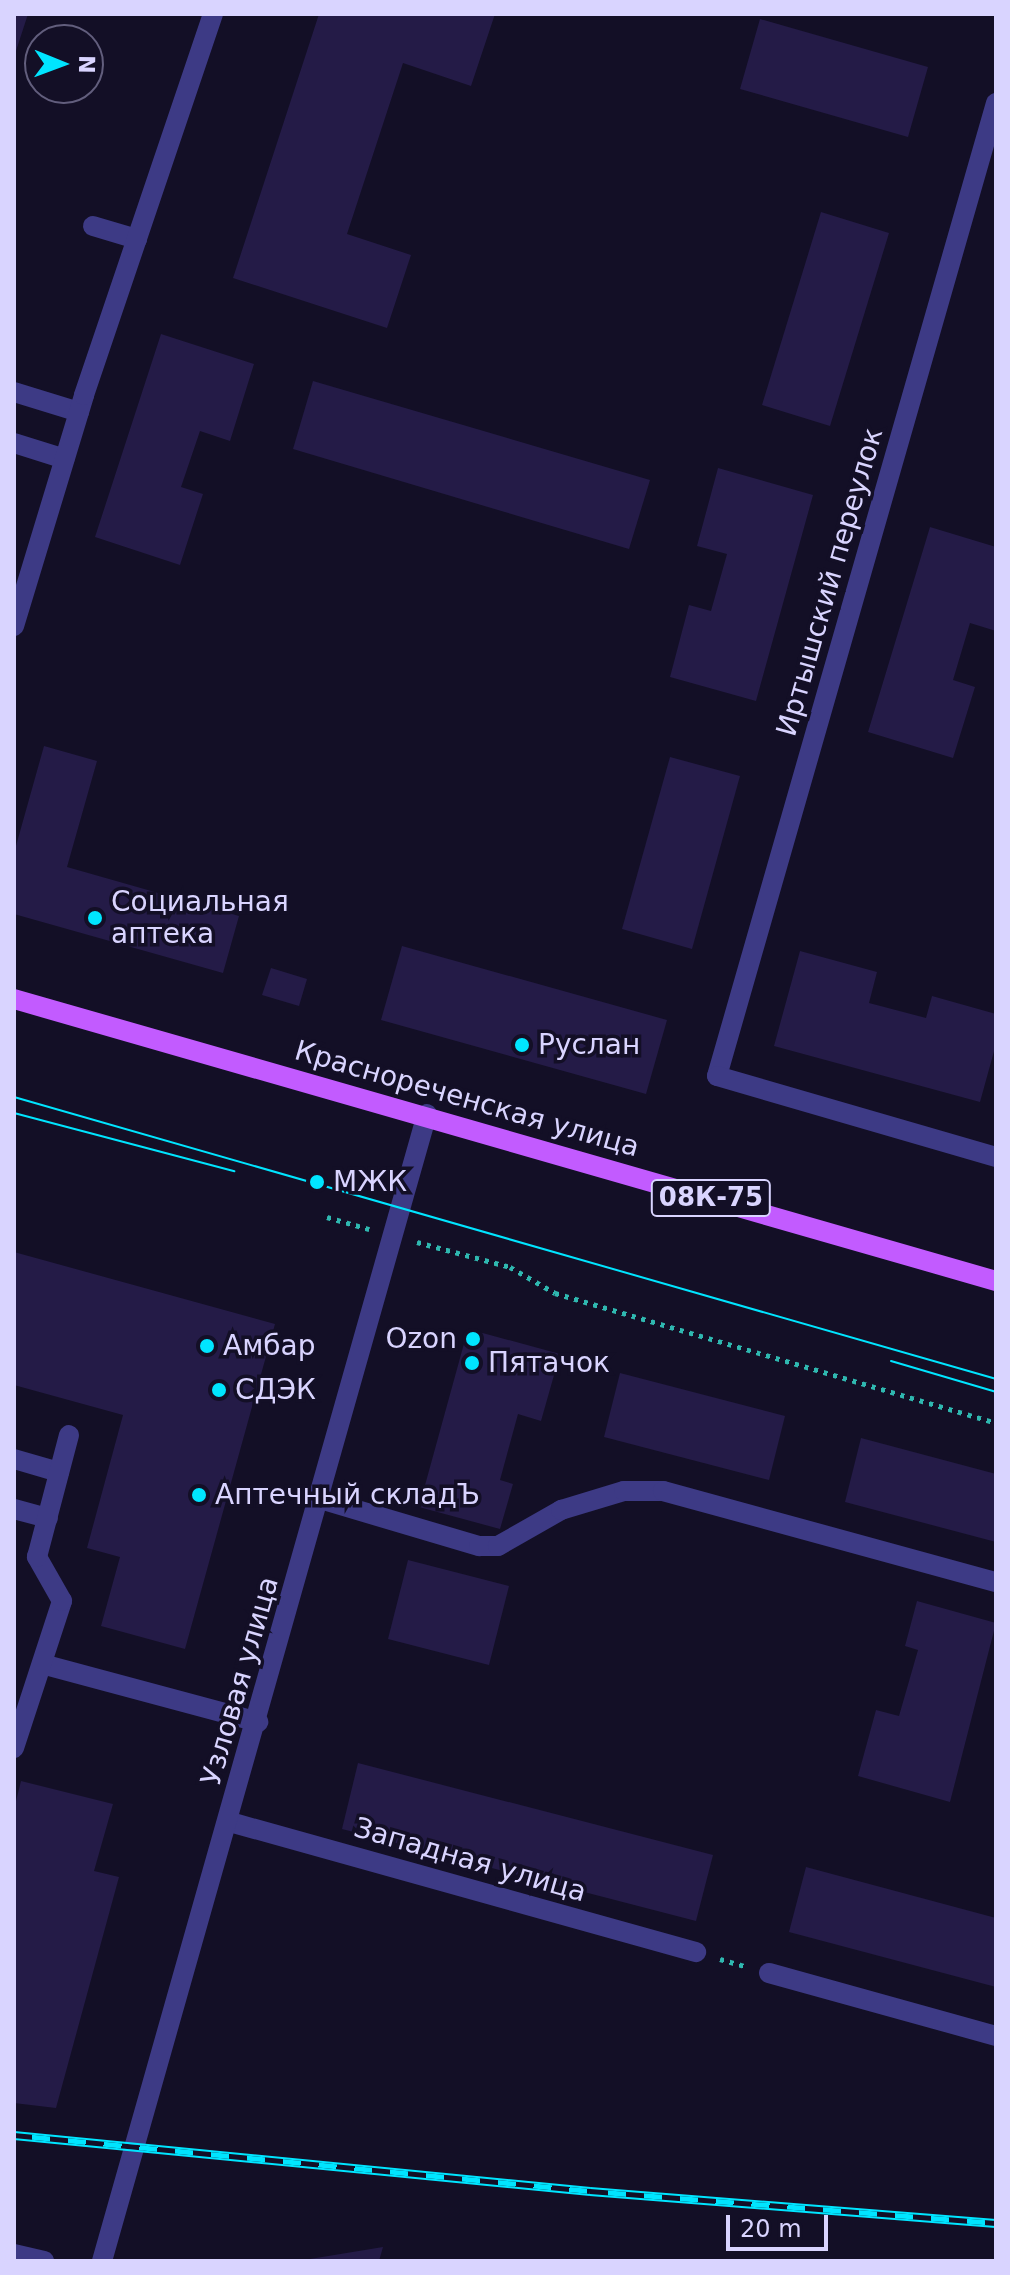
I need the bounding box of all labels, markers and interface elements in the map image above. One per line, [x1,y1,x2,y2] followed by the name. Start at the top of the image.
[24,24,104,104] north arrow
[74,55,99,74] text: N
[770,424,890,740] street label: Иртышский переулок
[111,885,289,951] place label: Социальная аптека
[86,909,104,927] marker: Социальная аптека
[538,1028,640,1062] place label: Руслан
[291,1034,643,1164] street label: Краснореченская улица
[513,1036,531,1054] marker: Руслан
[333,1165,407,1199] place label: МЖК
[308,1173,326,1191] marker: МЖК
[649,1176,773,1220] road number: 08К-75
[385,1322,457,1356] place label: Ozon
[223,1329,315,1363] place label: Амбар
[464,1330,482,1348] marker: Ozon
[198,1337,216,1355] marker: Амбар
[488,1346,610,1380] place label: Пятачок
[463,1354,481,1372] marker: Пятачок
[235,1373,316,1407] place label: СДЭК
[210,1381,228,1399] marker: СДЭК
[215,1478,480,1512] place label: Аптечный складЪ
[190,1486,208,1504] marker: Аптечный складЪ
[194,1573,286,1789] street label: Узловая улица
[350,1811,590,1909] street label: Западная улица
[730,2199,832,2249] scale bar
[740,2215,802,2243] text: 20 m

